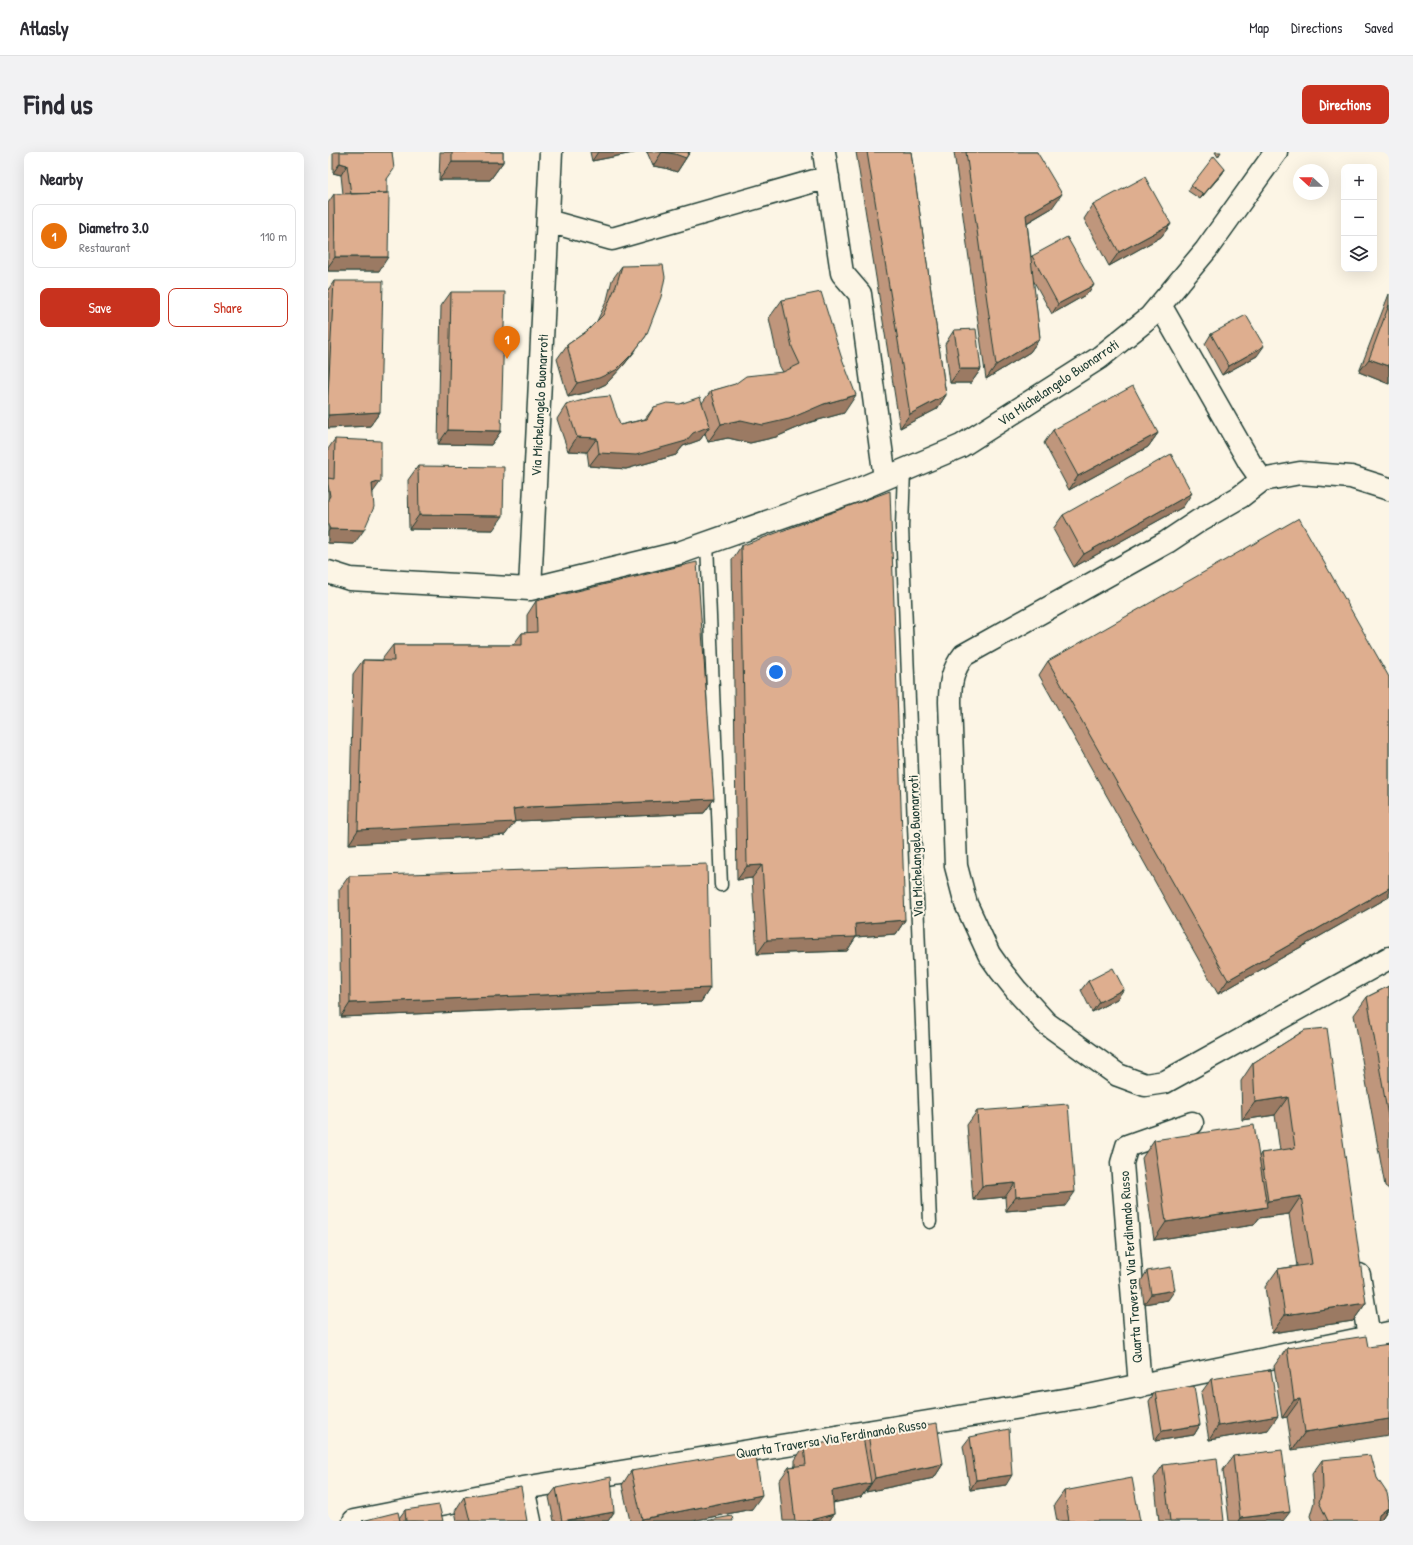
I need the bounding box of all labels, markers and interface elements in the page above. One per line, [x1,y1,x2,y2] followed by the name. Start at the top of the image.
[20,15,69,41] text: Atlasly
[1249,18,1269,37] text: Map
[1291,18,1342,37] text: Directions
[1364,18,1393,37] text: Saved
[24,85,93,123] text: Find us
[1302,85,1389,124] button: Directions
[1293,164,1329,200] north arrow
[1341,164,1377,272] map controls
[1341,164,1377,200] button: +
[40,167,83,190] text: Nearby
[1341,200,1377,236] button: −
[79,217,149,238] text: Diametro 3.0
[52,227,56,245] text: 1
[260,227,287,245] text: 110 m
[1341,236,1377,272] button: layers
[79,238,130,256] text: Restaurant
[40,288,160,327] button: Save
[168,288,288,327] button: Share
[494,326,520,359] pin: 1
[526,333,553,477] street label: Via Michelangelo Buonarroti
[994,334,1123,431] street label: Via Michelangelo Buonarroti
[766,662,786,682] your location
[903,774,928,918] street label: Via Michelangelo Buonarroti
[1114,1170,1146,1364] street label: Quarta Traversa Via Ferdinando Russo
[734,1413,928,1462] street label: Quarta Traversa Via Ferdinando Russo

